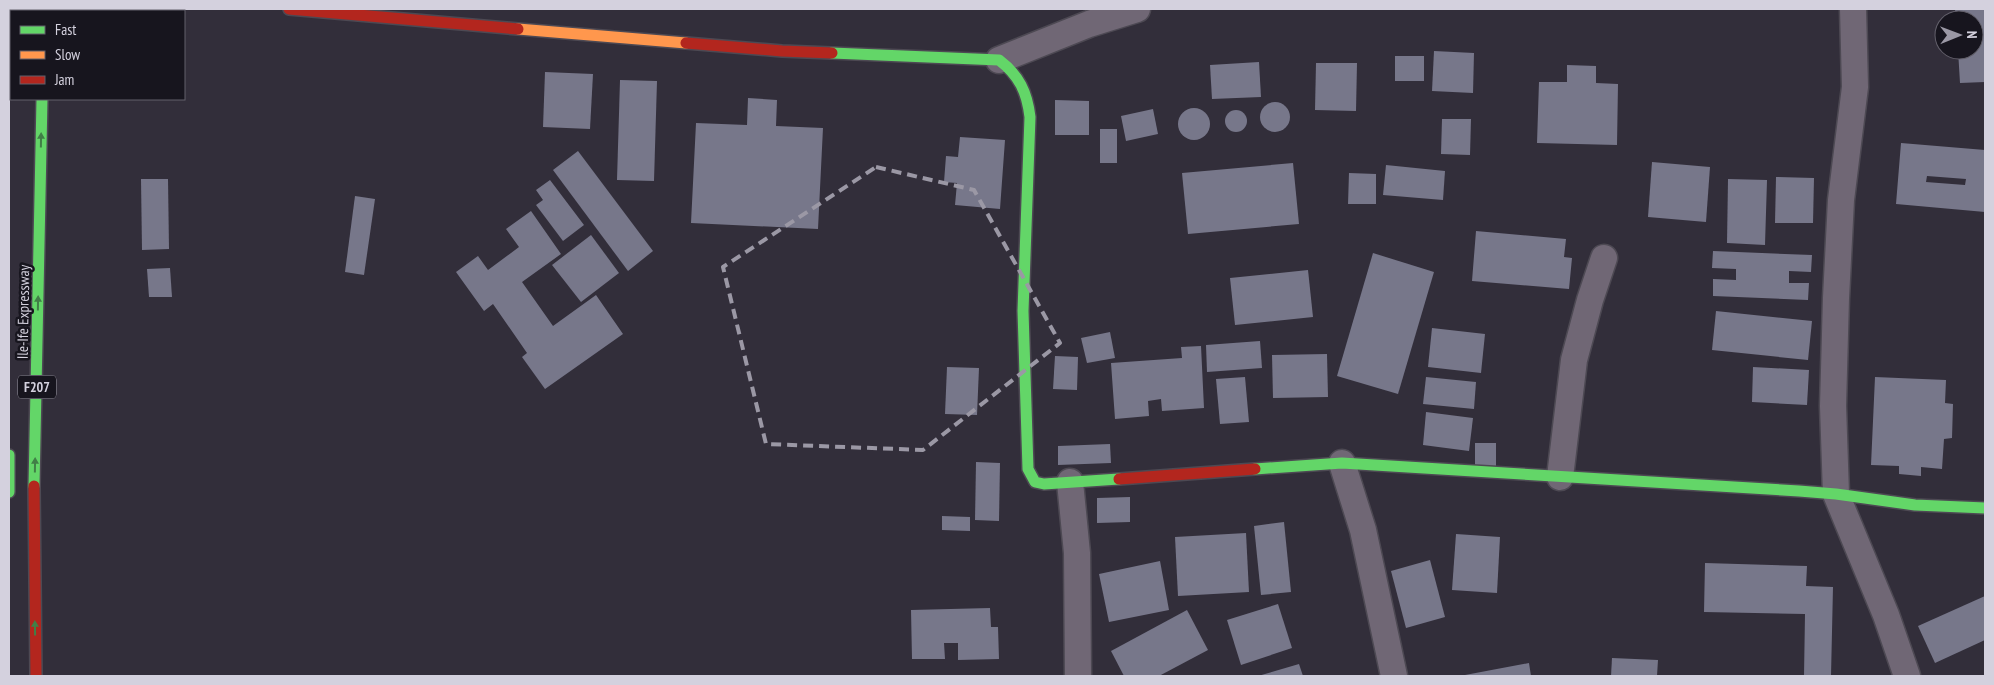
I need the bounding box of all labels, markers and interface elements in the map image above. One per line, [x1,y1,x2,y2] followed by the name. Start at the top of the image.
[10,10,185,100] legend
[1934,10,1984,60] north arrow
[55,20,76,39] text: Fast
[1963,31,1981,39] text: N
[55,45,80,64] text: Slow
[54,70,74,89] text: Jam
[38,132,46,148] one-way arrow
[13,264,33,359] street label: Ile-Ife Expressway
[34,294,42,310] one-way arrow
[18,376,56,398] road number: F207
[31,457,39,473] one-way arrow
[31,619,39,635] one-way arrow

